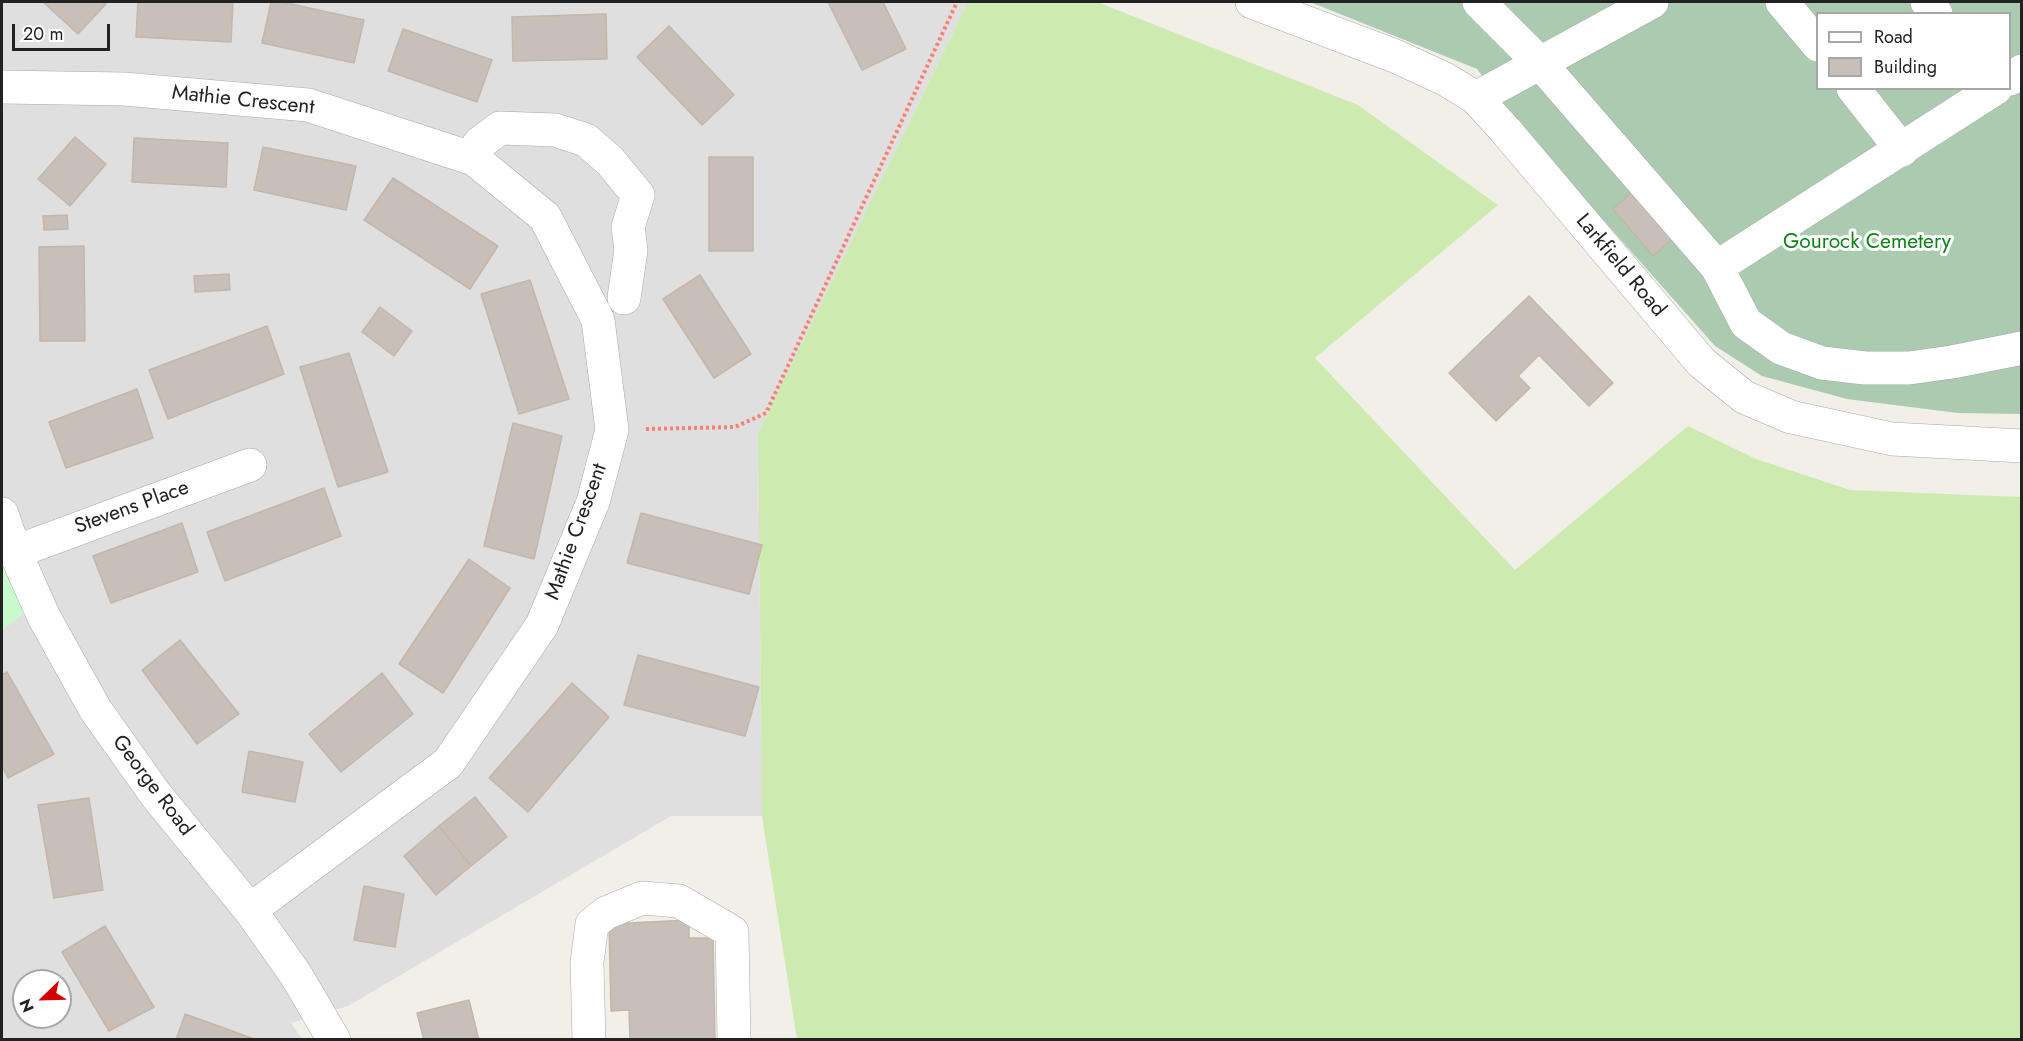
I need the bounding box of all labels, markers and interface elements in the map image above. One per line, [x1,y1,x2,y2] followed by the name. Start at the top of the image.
[15,12,112,50] scale bar
[1816,12,2011,90] legend
[23,21,63,47] text: 20 m
[1874,24,1913,50] text: Road
[1874,54,1937,80] text: Building
[170,81,316,121] street label: Mathie Crescent
[1570,209,1670,323] street label: Larkfield Road
[1783,230,1951,256] park label: Gourock Cemetery
[541,460,613,604] street label: Mathie Crescent
[71,476,193,540] street label: Stevens Place
[106,731,198,841] street label: George Road
[12,969,72,1029] north arrow
[14,995,40,1016] text: N

